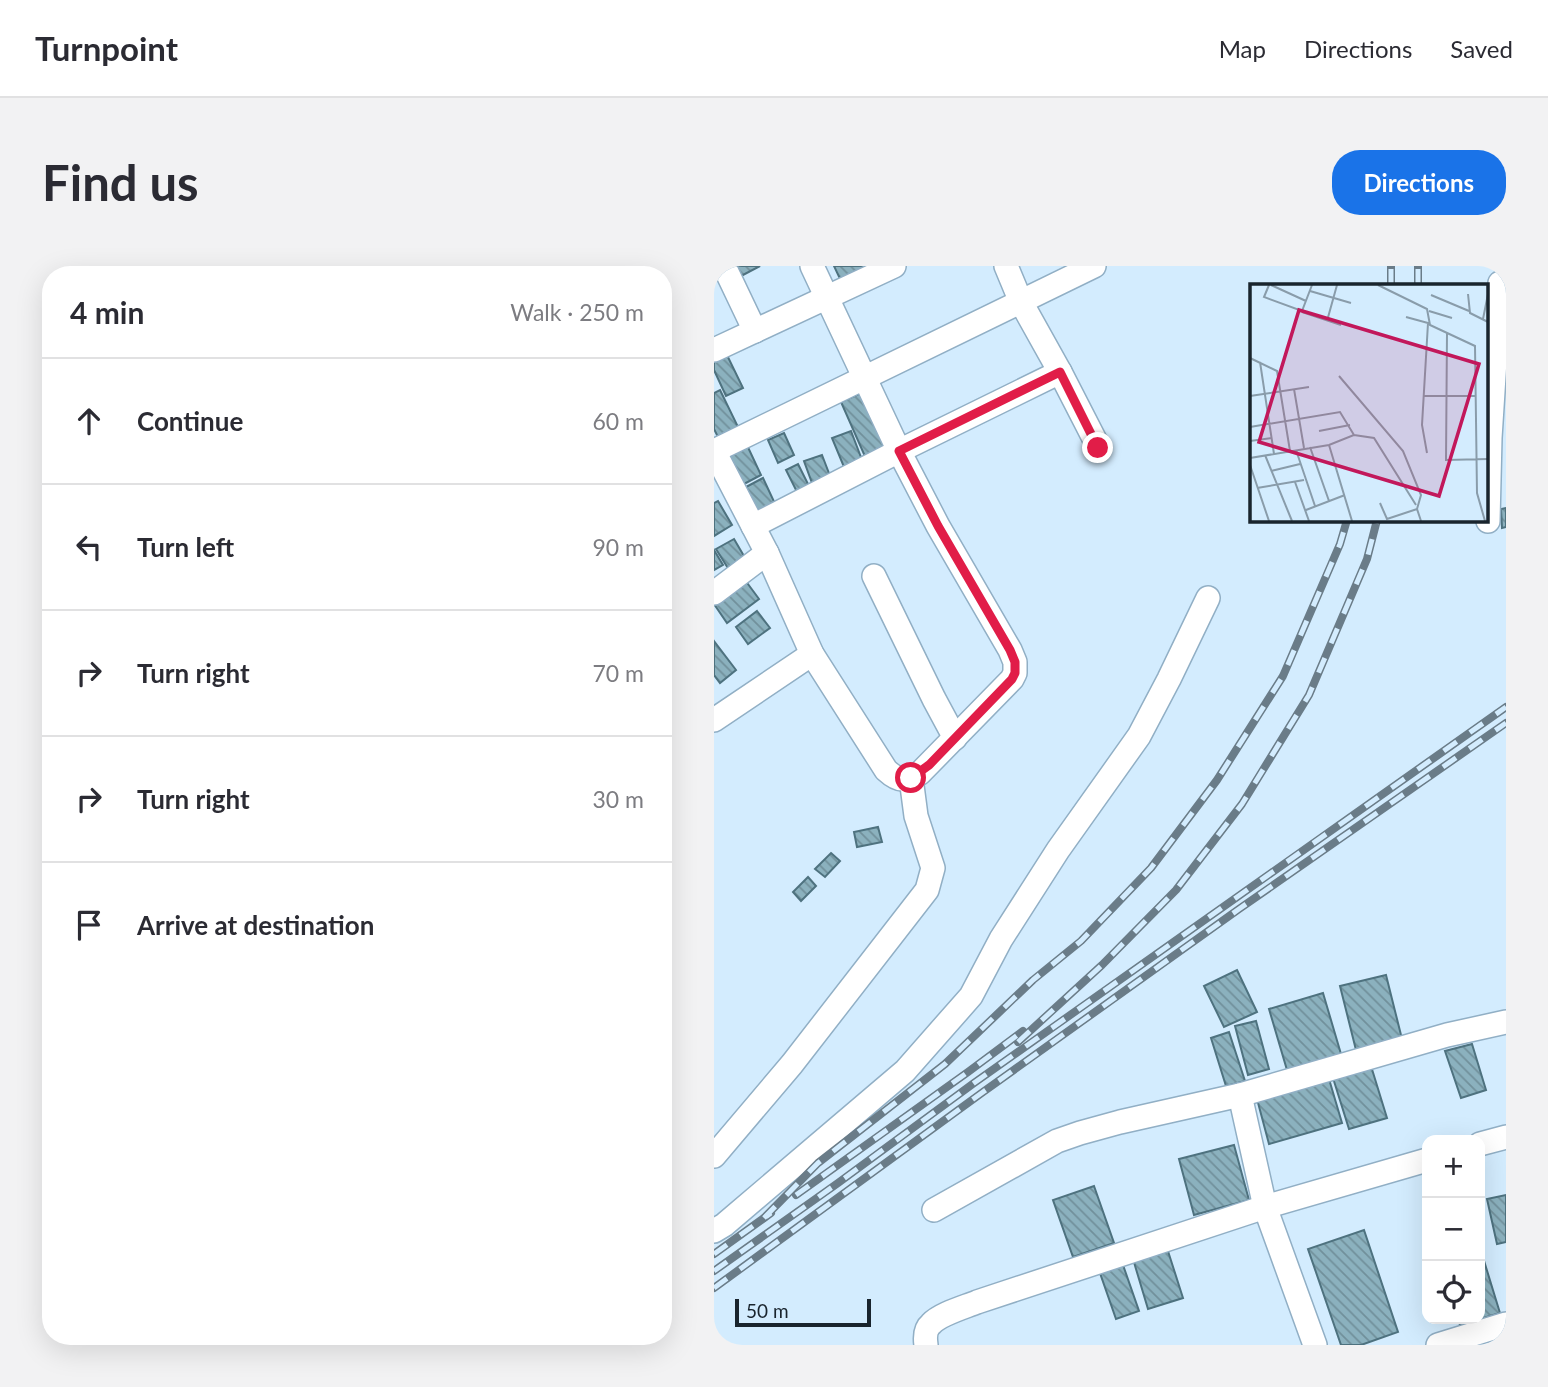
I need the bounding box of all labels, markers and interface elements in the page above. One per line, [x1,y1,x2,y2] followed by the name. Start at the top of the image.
[35,28,178,68] text: Turnpoint
[1219,34,1266,63] text: Map
[1304,34,1412,63] text: Directions
[1450,34,1513,63] text: Saved
[1332,150,1506,215] button: Directions
[42,153,199,211] text: Find us
[1250,284,1488,522] inset map
[70,294,144,330] text: 4 min
[510,298,644,326] text: Walk · 250 m
[70,402,108,440] icon: ahead
[137,405,243,437] text: Continue
[593,407,644,435] text: 60 m
[1082,432,1113,463] route end
[70,528,108,566] icon: left
[137,531,234,563] text: Turn left
[593,533,644,561] text: 90 m
[70,654,108,692] icon: right
[137,657,250,689] text: Turn right
[593,659,644,687] text: 70 m
[895,762,926,793] route start
[70,780,108,818] icon: right
[137,783,250,815] text: Turn right
[593,785,644,813] text: 30 m
[70,906,108,944] icon: arrive
[137,909,374,941] text: Arrive at destination
[1422,1135,1485,1324] map controls
[1422,1135,1485,1198] button: +
[1422,1198,1485,1261] button: −
[1422,1261,1485,1324] button: locate
[735,1296,872,1328] scale bar
[746,1299,789,1322] text: 50 m

